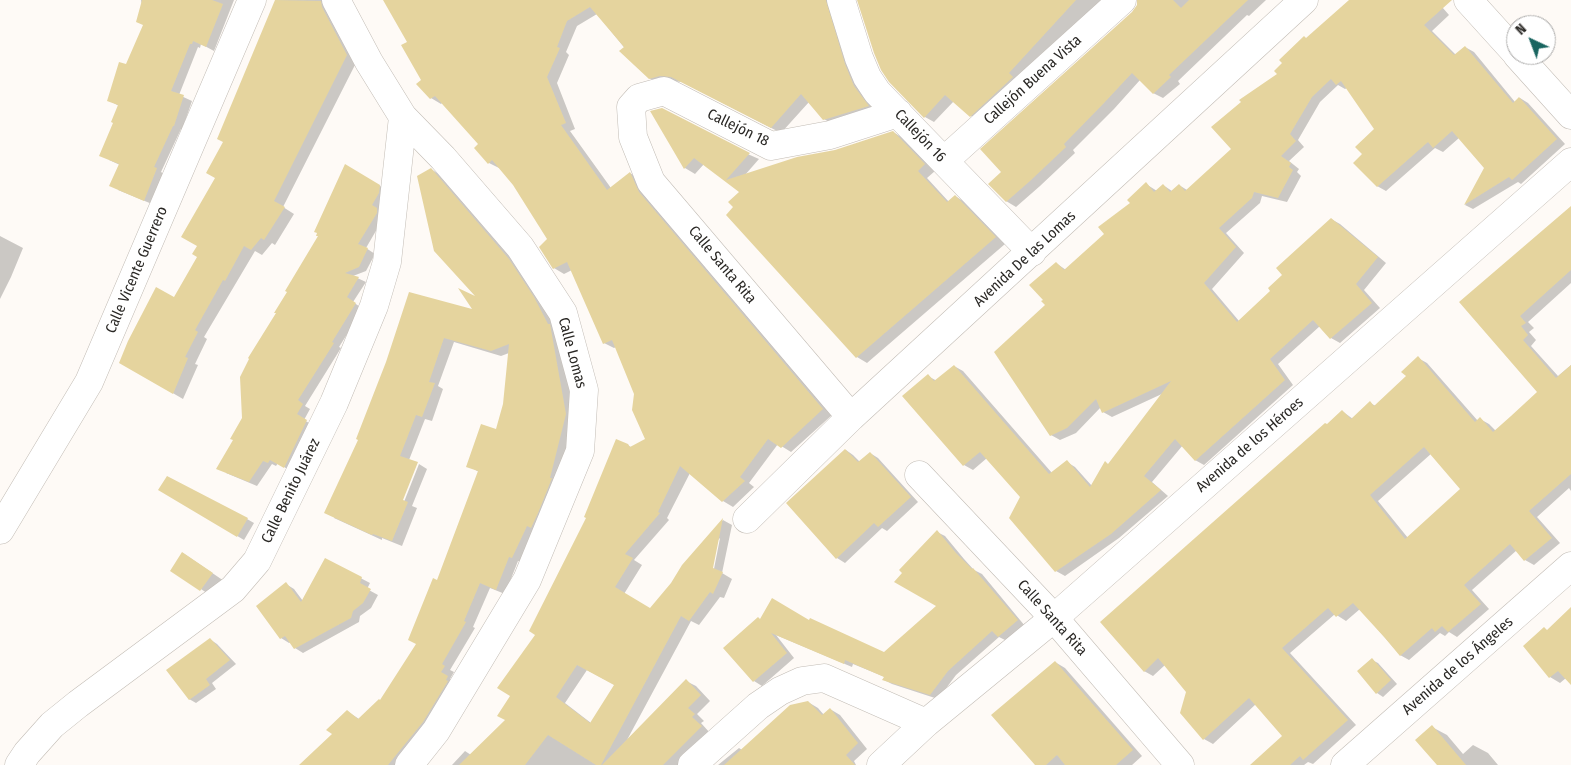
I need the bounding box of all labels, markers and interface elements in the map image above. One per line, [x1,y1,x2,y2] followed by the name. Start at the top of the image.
[1506,15,1556,65] north arrow
[1512,20,1530,38] text: N
[980,31,1086,129] street label: Callejón Buena Vista
[704,105,772,151] street label: Callejón 18
[890,106,950,166] street label: Callejón 16
[102,204,172,336] street label: Calle Vicente Guerrero
[970,207,1080,311] street label: Avenida De las Lomas
[684,222,760,308] street label: Calle Santa Rita
[554,315,590,391] street label: Calle Lomas
[1193,394,1307,496] street label: Avenida de los Héroes
[258,436,324,546] street label: Calle Benito Juárez
[1013,576,1091,660] street label: Calle Santa Rita
[1399,613,1517,719] street label: Avenida de los Ángeles

